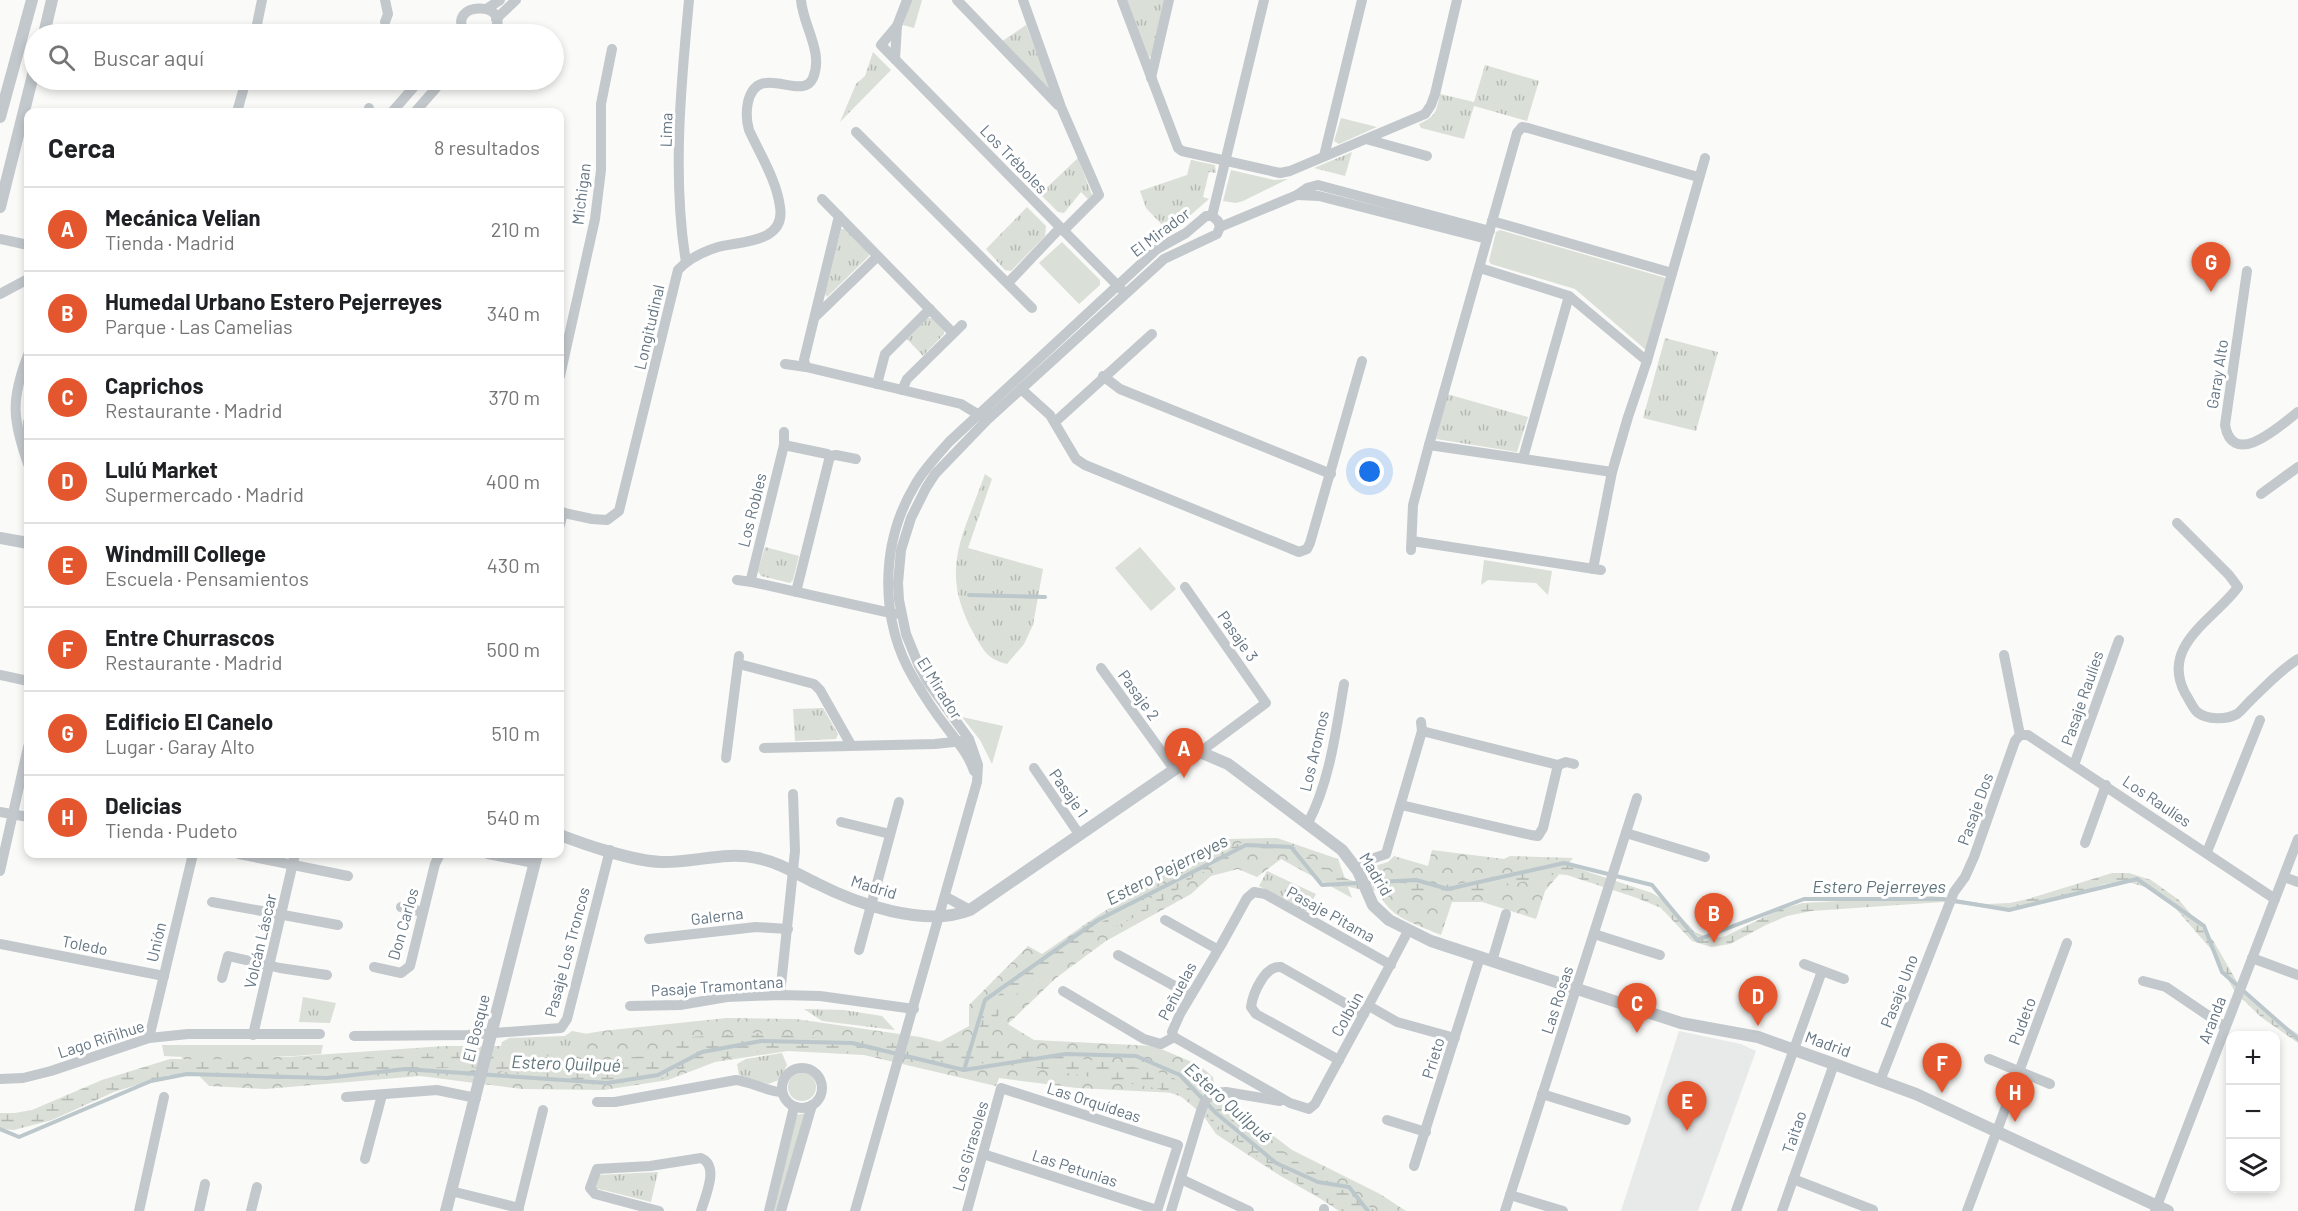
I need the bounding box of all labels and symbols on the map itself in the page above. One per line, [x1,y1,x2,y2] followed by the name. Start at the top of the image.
[655,112,676,148] street label: Lima
[977,120,1052,197] street label: Los Tréboles
[567,162,594,226] street label: Michigan
[1126,203,1193,260] street label: El Mirador
[2192,242,2230,292] pin: G
[629,282,668,371] street label: Longitudinal
[2202,338,2231,410] street label: Garay Alto
[1355,457,1384,486] your location
[733,471,770,549] street label: Los Robles
[1214,607,1263,665] street label: Pasaje 3
[2056,648,2107,748] street label: Pasaje Raulíes
[914,653,967,722] street label: El Mirador
[1115,666,1164,724] street label: Pasaje 2
[1295,709,1332,793] street label: Los Aromos
[1164,728,1204,778] pin: A
[1046,765,1093,821] street label: Pasaje 1
[1953,770,1996,848] street label: Pasaje Dos
[2119,771,2195,830] street label: Los Raulíes
[1102,829,1231,909] water label: Estero Pejerreyes
[1356,849,1397,899] street label: Madrid
[849,871,899,902] street label: Madrid
[1812,875,1946,897] water label: Estero Pejerreyes
[1284,881,1379,946] street label: Pasaje Pitama
[540,885,593,1019] street label: Pasaje Los Troncos
[383,886,422,962] street label: Don Carlos
[239,892,280,990] street label: Volcán Láscar
[1694,894,1734,943] pin: B
[690,903,744,928] street label: Galerna
[142,920,169,964] street label: Unión
[61,931,110,958] street label: Toledo
[1876,952,1921,1030] street label: Pasaje Uno
[1153,958,1200,1023] street label: Peñuelas
[1537,964,1576,1036] street label: Las Rosas
[650,971,784,1000] street label: Pasaje Tramontana
[1738,976,1778,1026] pin: D
[1618,984,1656,1033] pin: C
[1327,988,1367,1039] street label: Colbún
[458,992,493,1064] street label: El Bosque
[2194,993,2229,1046] street label: Aranda
[2004,994,2039,1047] street label: Pudeto
[55,1016,147,1061] street label: Lago Riñihue
[1803,1027,1854,1060] street label: Madrid
[1417,1035,1448,1081] street label: Prieto
[1922,1044,1962,1093] pin: F
[511,1050,621,1076] water label: Estero Quilpué
[1180,1057,1277,1147] water label: Estero Quilpué
[1996,1072,2034,1122] pin: H
[1045,1077,1144,1126] street label: Las Orquídeas
[1668,1082,1706,1131] pin: E
[948,1099,991,1193] street label: Los Girasoles
[1777,1108,1810,1156] street label: Taitao
[1030,1145,1120,1190] street label: Las Petunias

